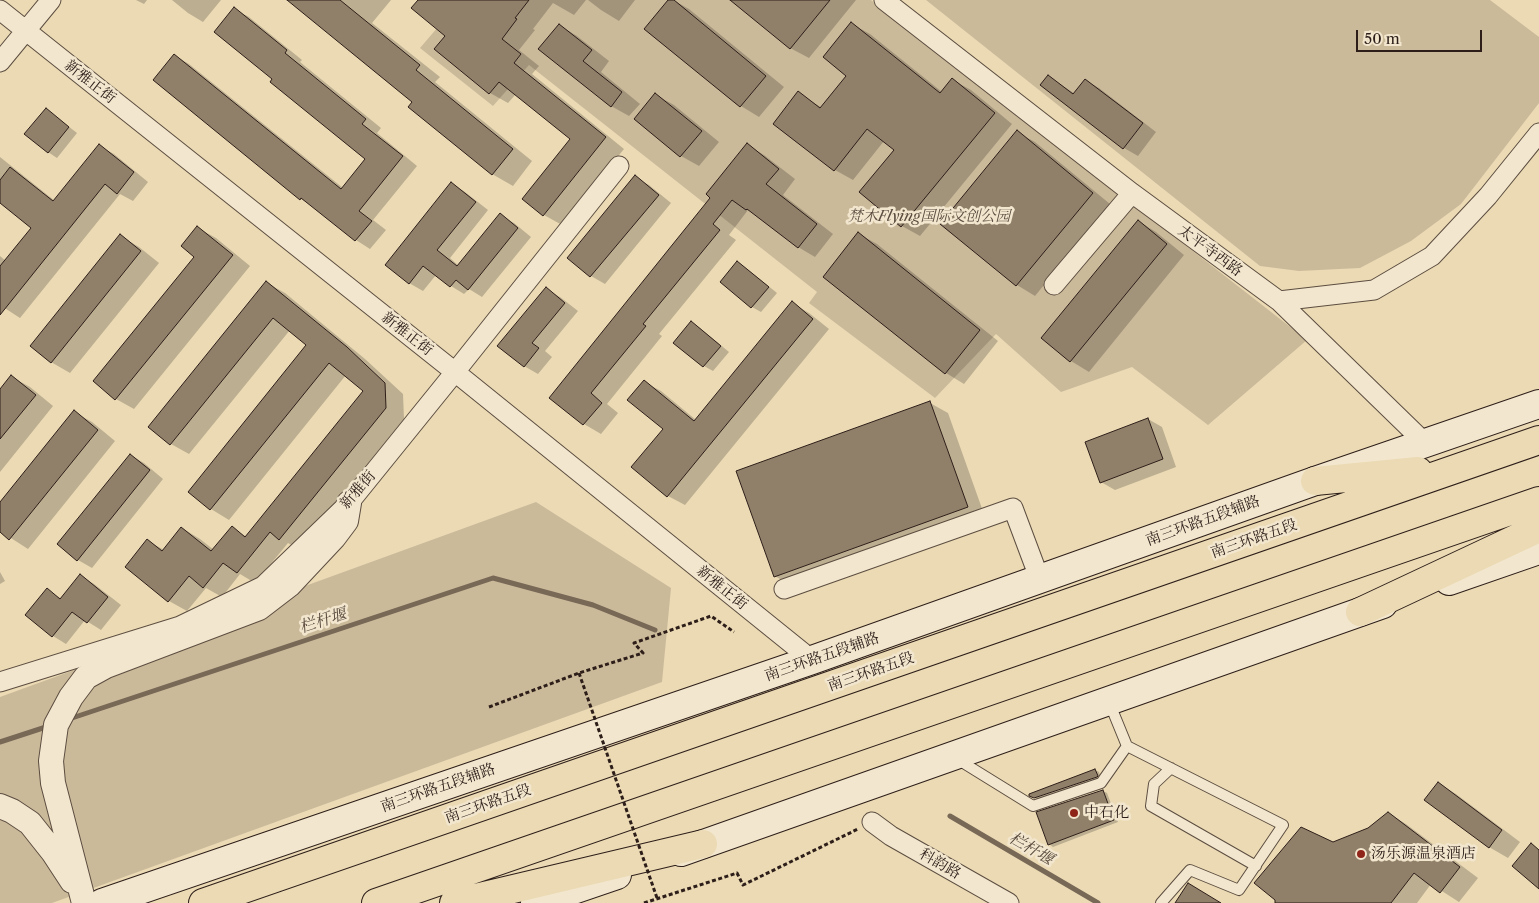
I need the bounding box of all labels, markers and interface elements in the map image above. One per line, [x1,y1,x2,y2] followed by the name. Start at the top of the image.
[1359,20,1485,52] scale bar
[1364,29,1400,48] text: 50 m
[61,56,119,108] street label: 新雅正街
[848,208,1010,226] park label: 梵木Flying国际文创公园
[1174,222,1246,280] street label: 太平寺西路
[378,308,436,360] street label: 新雅正街
[336,467,380,513] street label: 新雅街
[1144,492,1262,550] street label: 南三环路五段辅路
[1209,516,1299,562] street label: 南三环路五段
[693,562,751,614] street label: 新雅正街
[297,604,349,638] water label: 栏杆堰
[762,629,882,685] street label: 南三环路五段辅路
[826,649,916,695] street label: 南三环路五段
[378,760,498,816] street label: 南三环路五段辅路
[443,781,533,827] street label: 南三环路五段
[1084,804,1129,822] place label: 中石化
[1068,807,1080,819] marker: 中石化
[1005,829,1057,869] water label: 栏杆堰
[916,845,964,883] street label: 科韵路
[1371,845,1476,863] place label: 汤乐源温泉酒店
[1355,848,1367,860] marker: 汤乐源温泉酒店

